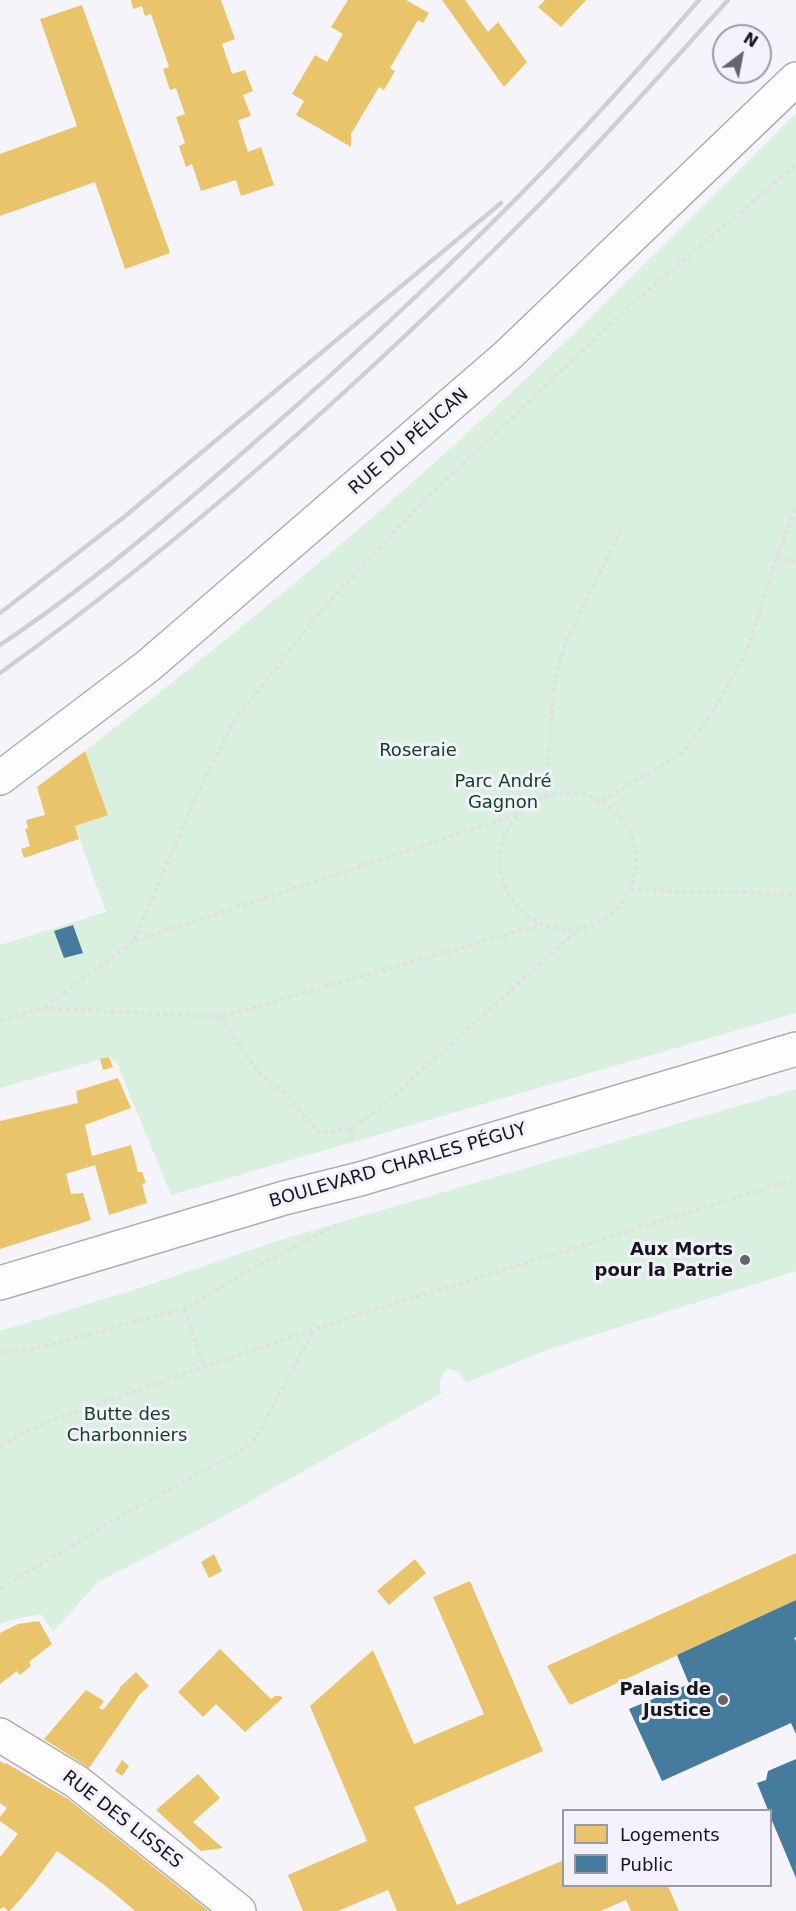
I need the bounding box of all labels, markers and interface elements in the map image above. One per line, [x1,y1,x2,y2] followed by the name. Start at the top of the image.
[712,24,772,84] north arrow
[740,28,761,52] text: N
[345,384,473,500] street label: RUE DU PÉLICAN
[379,740,457,762] park label: Roseraie
[455,771,551,814] park label: Parc André Gagnon
[267,1119,529,1213] street label: BOULEVARD CHARLES PÉGUY
[594,1239,733,1282] place label: Aux Morts pour la Patrie
[738,1253,752,1267] marker: Aux Morts pour la Patrie
[67,1404,187,1446] park label: Butte des Charbonniers
[620,1679,711,1722] place label: Palais de Justice
[716,1693,730,1707] marker: Palais de Justice
[58,1767,186,1873] street label: RUE DES LISSES
[562,1809,772,1887] legend
[620,1824,720,1845] text: Logements
[620,1854,673,1875] text: Public

